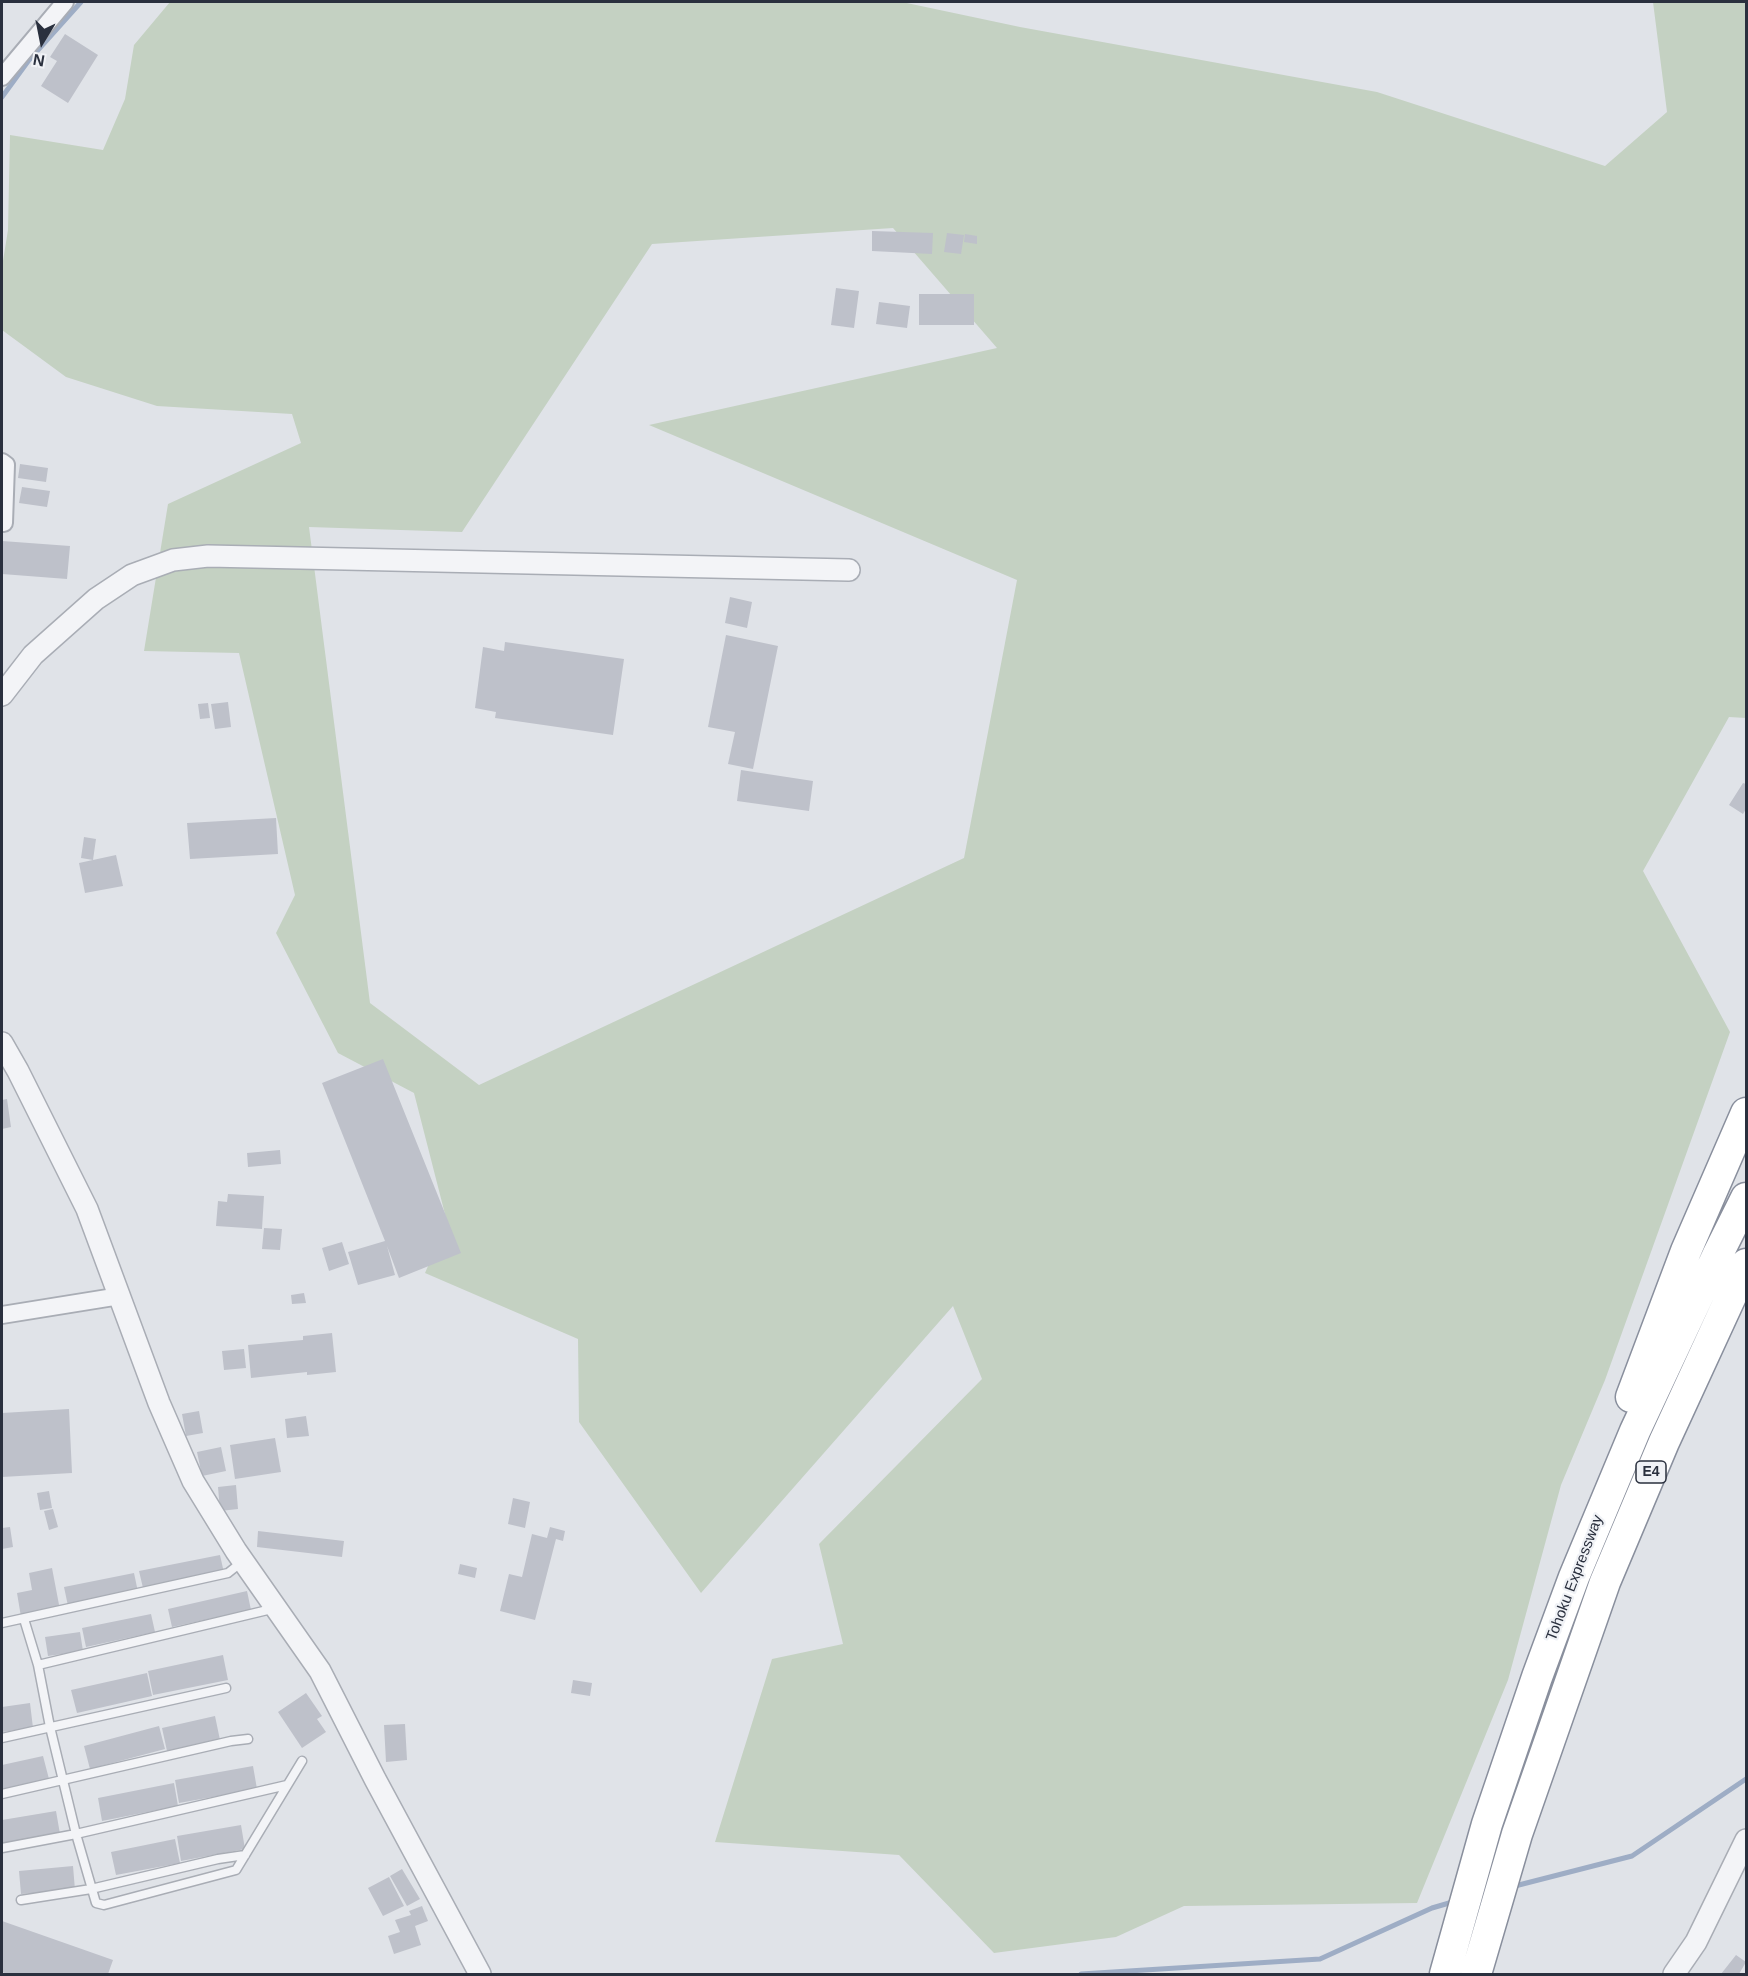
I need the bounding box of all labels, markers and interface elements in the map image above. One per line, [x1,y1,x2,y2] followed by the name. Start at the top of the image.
[12,12,72,72] north arrow
[32,51,46,70] text: N
[1636,1461,1666,1483] road number: E4
[1543,1513,1607,1643] street label: Tohoku Expressway

